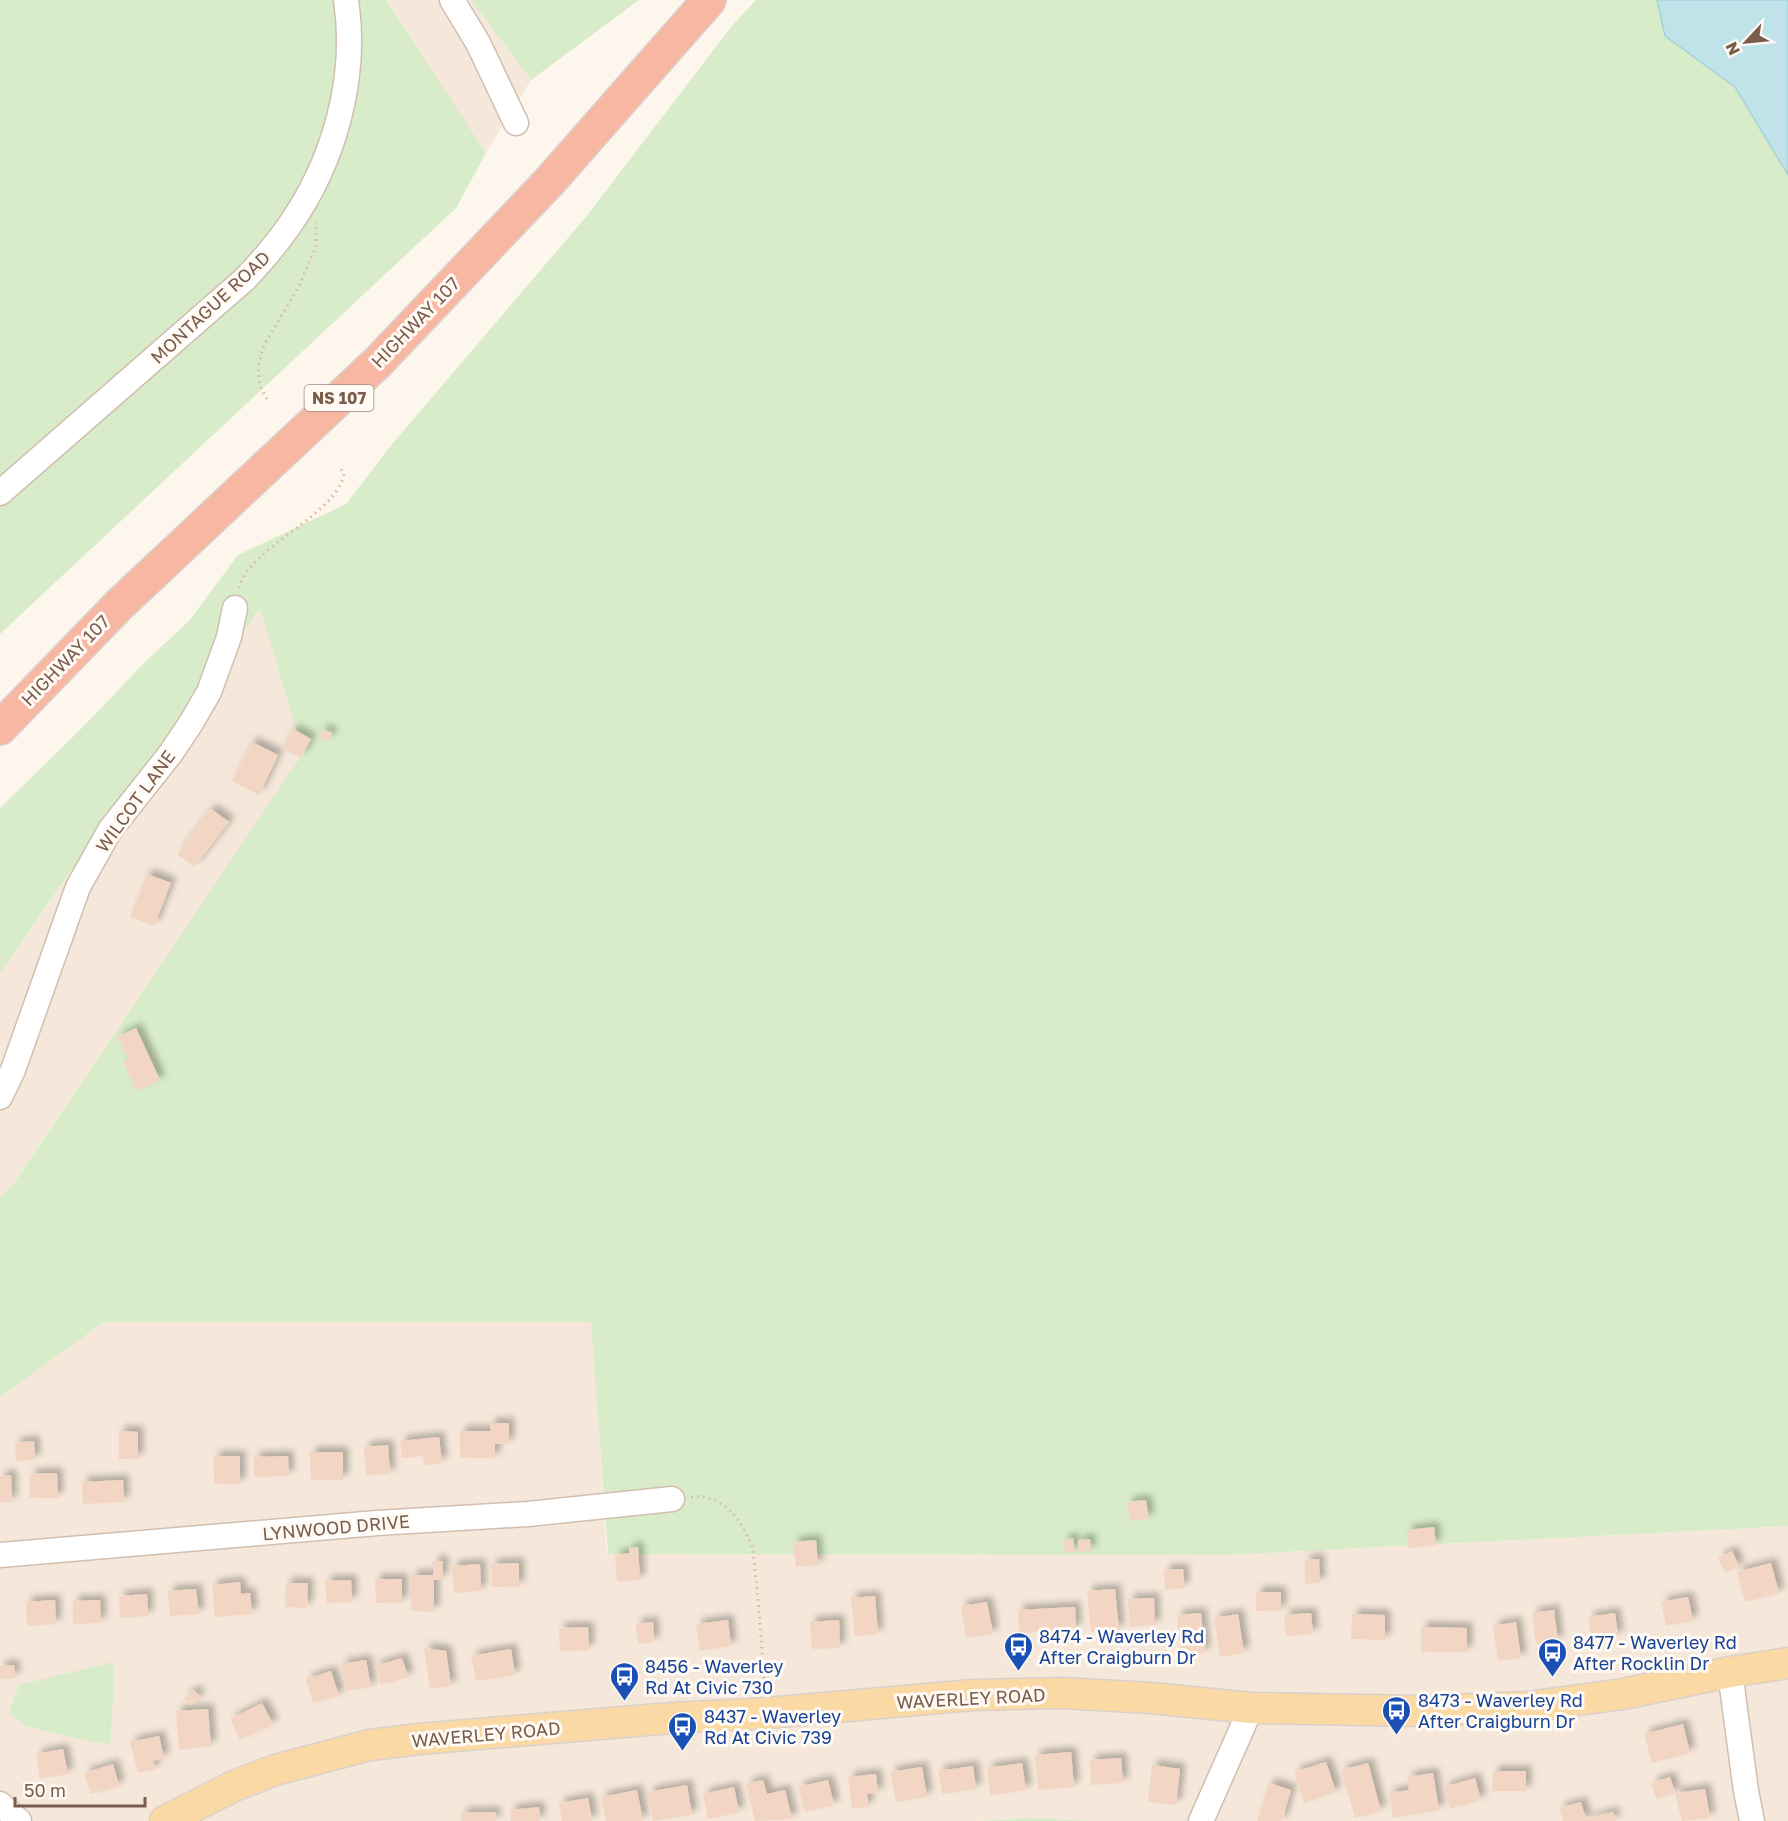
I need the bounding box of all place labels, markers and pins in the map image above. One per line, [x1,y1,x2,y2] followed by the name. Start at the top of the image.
[1039,1625,1204,1668] place label: 8474 - Waverley Rd After Craigburn Dr
[1002,1630,1034,1672] bus stop icon: 8474 - Waverley Rd After Craigburn Dr
[1573,1631,1737,1674] place label: 8477 - Waverley Rd After Rocklin Dr
[1536,1636,1568,1678] bus stop icon: 8477 - Waverley Rd After Rocklin Dr
[645,1655,783,1698] place label: 8456 - Waverley Rd At Civic 730
[608,1660,640,1702] bus stop icon: 8456 - Waverley Rd At Civic 730
[1418,1689,1583,1732] place label: 8473 - Waverley Rd After Craigburn Dr
[1381,1694,1413,1736] bus stop icon: 8473 - Waverley Rd After Craigburn Dr
[704,1705,841,1748] place label: 8437 - Waverley Rd At Civic 739
[667,1710,699,1752] bus stop icon: 8437 - Waverley Rd At Civic 739

